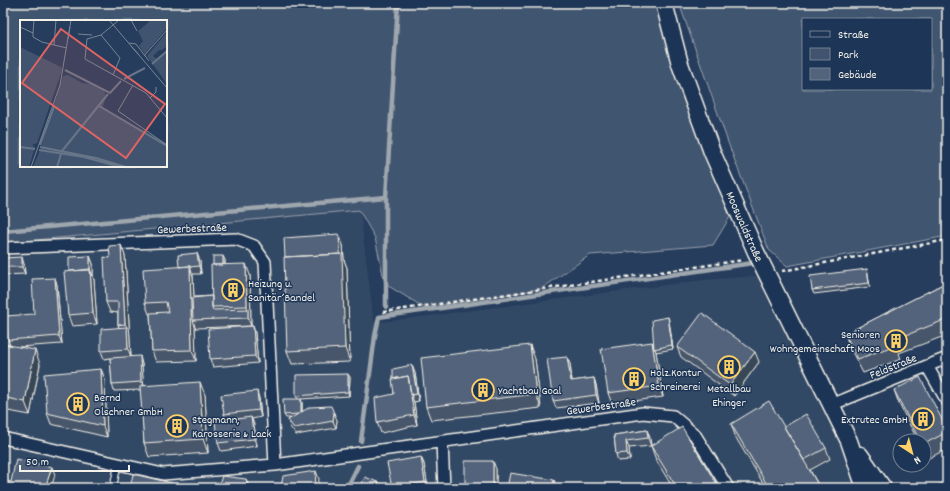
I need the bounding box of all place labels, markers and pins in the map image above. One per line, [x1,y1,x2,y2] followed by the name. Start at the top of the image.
[248,276,315,307] place label: Heizung u. Sanitär´Bandel
[220,277,246,303] building icon: Heizung u. Sanitär´Bandel
[770,327,880,358] place label: Senioren Wohngemeinschaft Moos
[883,328,909,354] building icon: Senioren Wohngemeinschaft Moos
[716,354,742,380] building icon: Metallbau Ehinger
[650,365,702,396] place label: Holz.Kontur Schreinerei
[621,366,647,392] building icon: Holz.Kontur Schreinerei
[470,377,496,403] building icon: Yachtbau Goal
[707,381,751,412] place label: Metallbau Ehinger
[498,383,562,400] place label: Yachtbau Goal
[94,390,163,421] place label: Bernd Olschner GmbH
[65,391,91,417] building icon: Bernd Olschner GmbH
[910,406,936,432] building icon: Extrutec GmbH
[192,412,271,443] place label: Stegmann, Karosserie & Lack
[841,412,908,429] place label: Extrutec GmbH
[164,413,190,439] building icon: Stegmann, Karosserie & Lack

